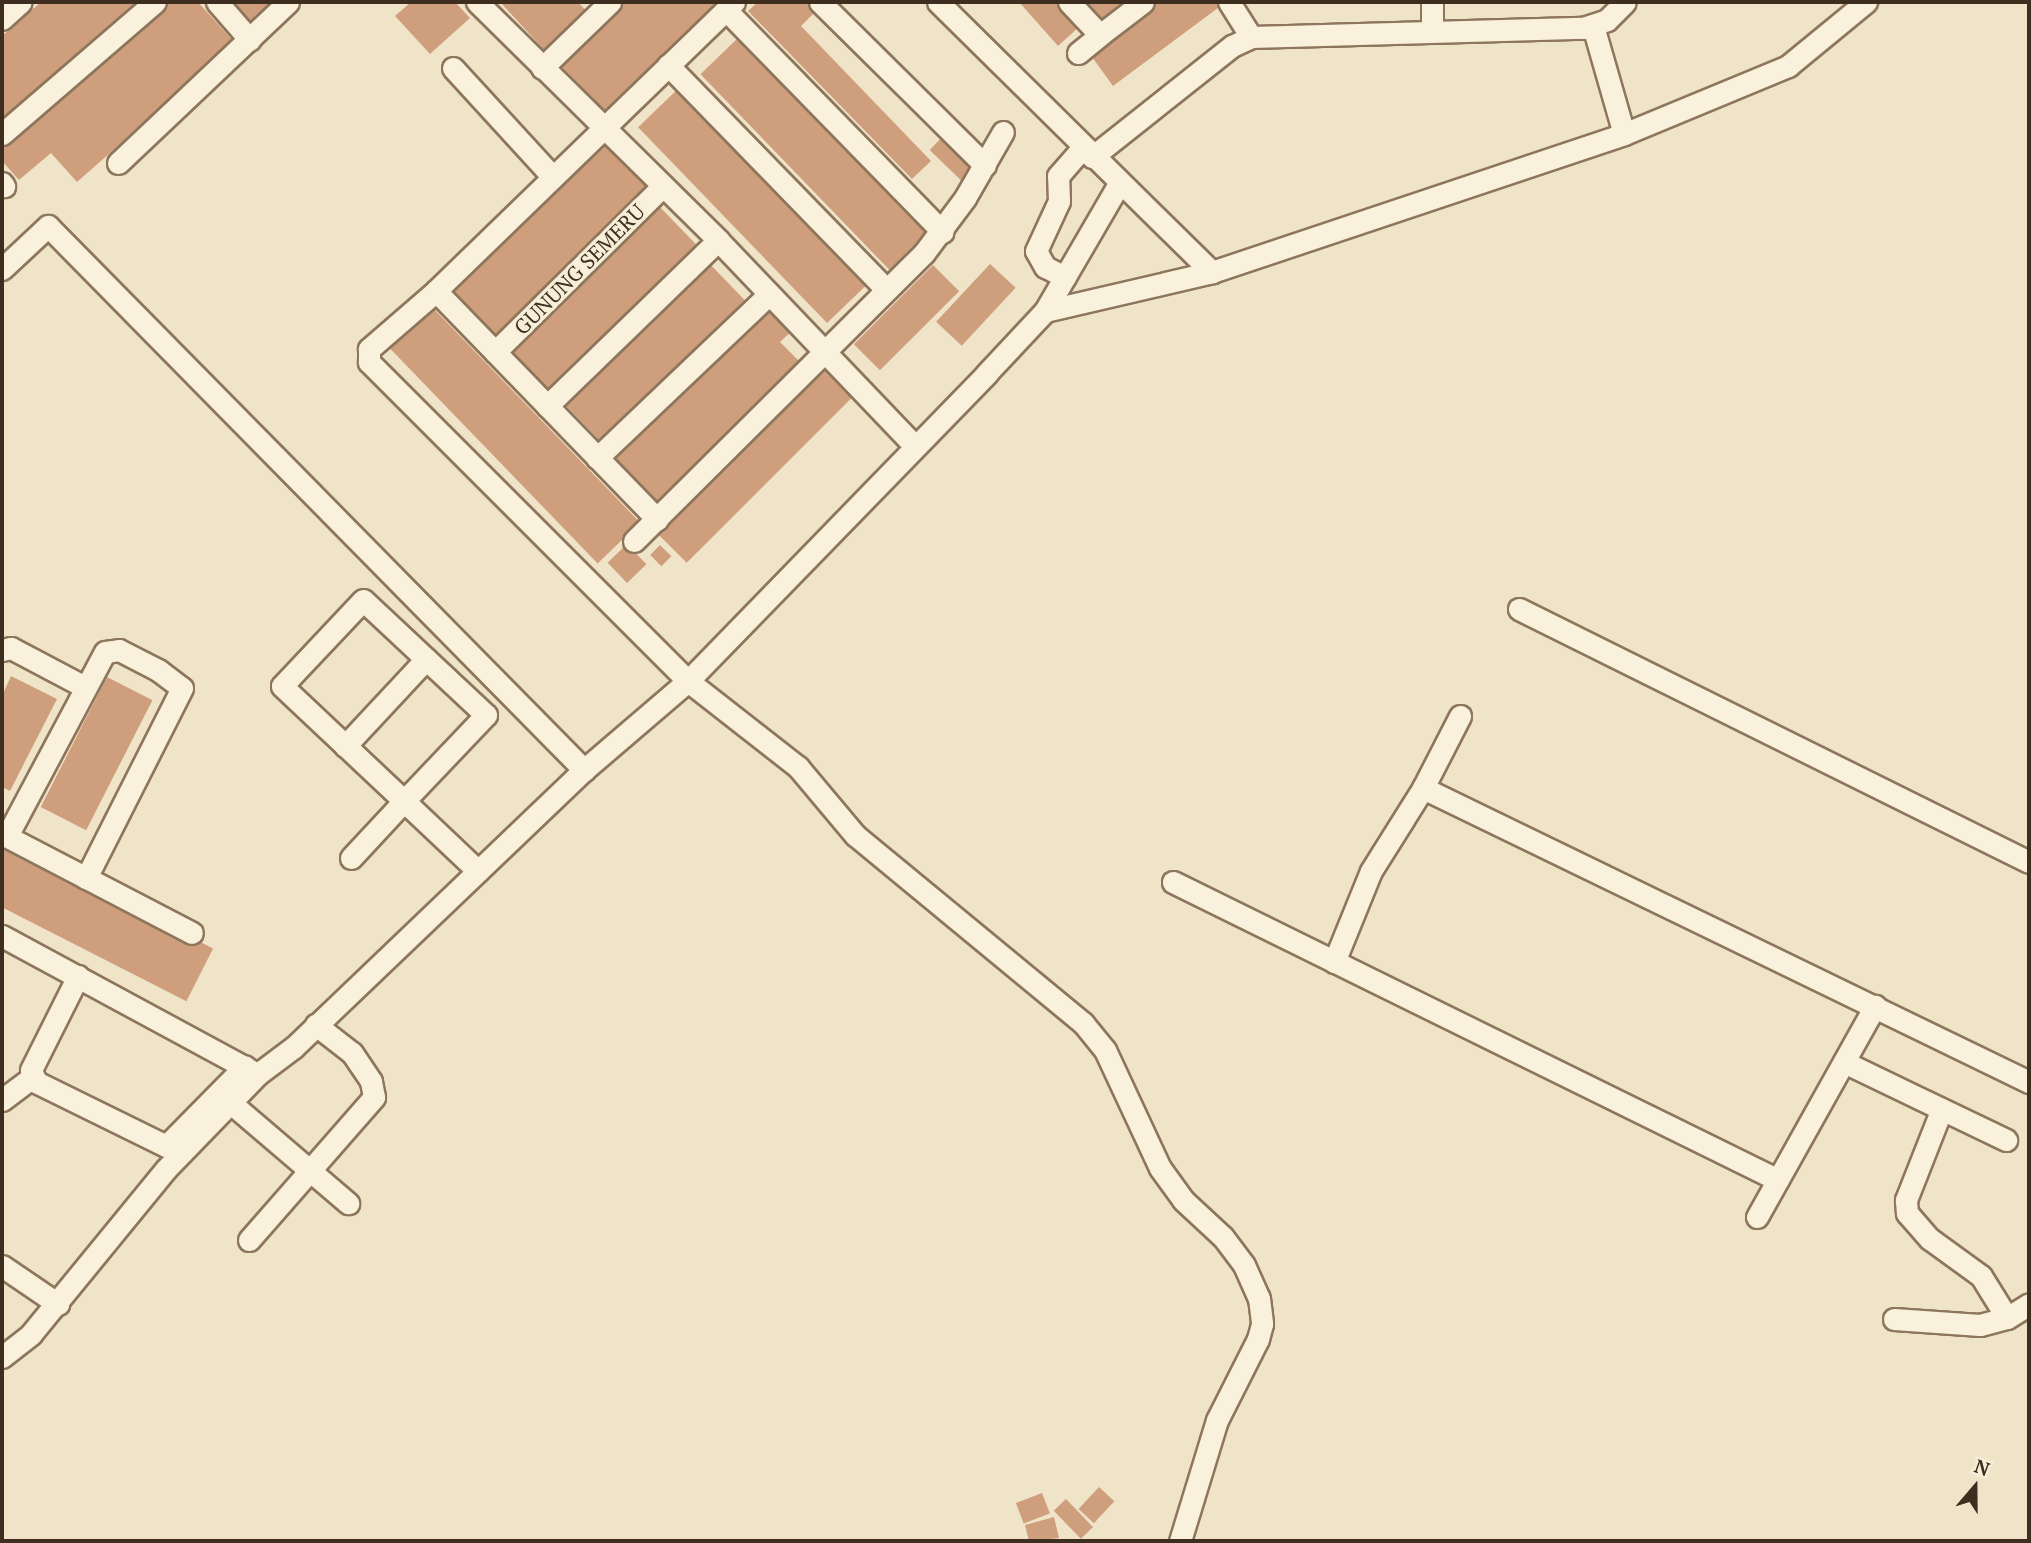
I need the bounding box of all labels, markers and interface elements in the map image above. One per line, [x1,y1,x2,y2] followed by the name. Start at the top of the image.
[508,198,650,340] street label: GUNUNG SEMERU
[1940,1452,2010,1522] north arrow
[1971,1453,1993,1481] text: N

